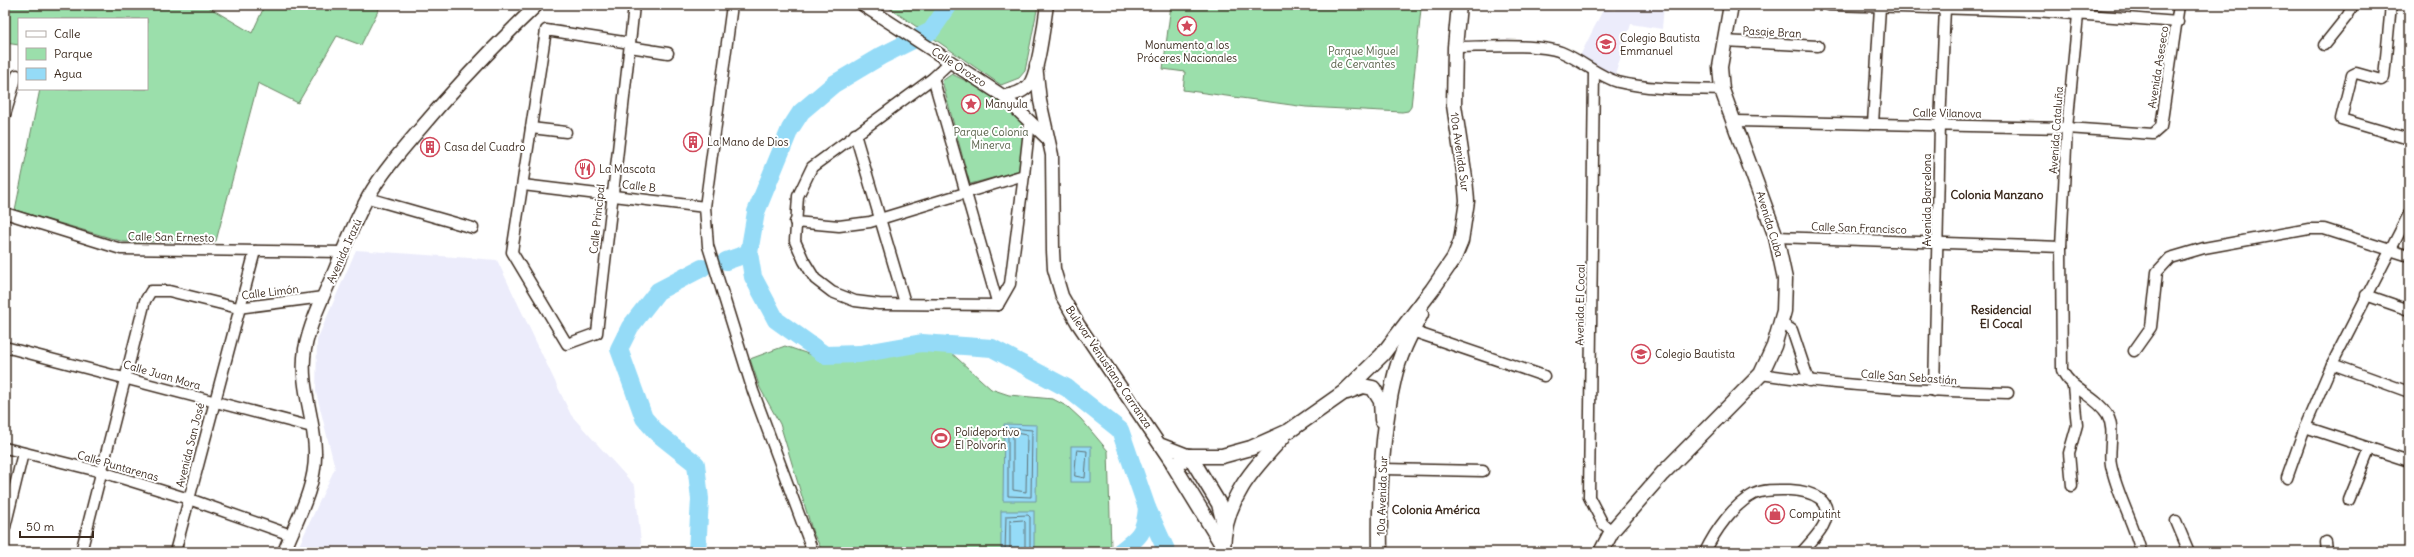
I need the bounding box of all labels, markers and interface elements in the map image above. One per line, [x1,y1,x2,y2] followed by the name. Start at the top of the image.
[1176,15,1198,37] place icon: Monumento a los Próceres Nacionales
[18,18,148,90] legend
[1742,23,1802,41] street label: Pasaje Bran
[2145,25,2171,109] street label: Avenida Aseseco
[54,26,81,41] text: Calle
[1620,31,1700,58] place label: Colegio Bautista Emmanuel
[1595,33,1617,55] school or university icon: Colegio Bautista Emmanuel
[1137,38,1237,65] place label: Monumento a los Próceres Nacionales
[929,44,989,90] street label: Calle Orozco
[1328,44,1398,71] park label: Parque Miguel de Cervantes
[54,46,93,61] text: Parque
[54,66,82,81] text: Agua
[2046,86,2066,174] street label: Avenida Cataluña
[960,93,982,115] place icon: Manyula
[985,97,1028,111] place label: Manyula
[1912,105,1982,121] street label: Calle Vilanova
[1448,111,1473,193] street label: 10a Avenida Sur
[953,125,1029,152] park label: Parque Colonia Minerva
[682,131,704,153] building icon: La Mano de Dios
[707,135,789,149] place label: La Mano de Dios
[419,136,441,158] building icon: Casa del Cuadro
[444,140,526,154] place label: Casa del Cuadro
[1920,154,1934,246] street label: Avenida Barcelona
[574,158,596,180] restaurant icon: La Mascota
[599,162,656,176] place label: La Mascota
[621,177,657,195] street label: Calle B
[586,183,608,255] street label: Calle Principal
[1951,187,2044,202] district label: Colonia Manzano
[1753,189,1787,259] street label: Avenida Cuba
[323,216,365,286] street label: Avenida Irazú
[1811,219,1907,237] street label: Calle San Francisco
[128,229,214,245] street label: Calle San Ernesto
[1572,264,1588,346] street label: Avenida El Cocal
[241,282,299,302] street label: Calle Limón
[1971,302,2032,331] district label: Residencial El Cocal
[1063,303,1155,431] street label: Bulevar Venustiano Carranza
[1630,343,1652,365] school or university icon: Colegio Bautista
[1655,347,1735,361] place label: Colegio Bautista
[122,357,202,393] street label: Calle Juan Mora
[1860,367,1958,387] street label: Calle San Sebastián
[173,401,207,489] street label: Avenida San José
[955,425,1019,452] place label: Polideportivo El Polvorín
[930,427,952,449] sports icon: Polideportivo El Polvorín
[76,448,160,484] street label: Calle Puntarenas
[1374,455,1390,536] street label: 10a Avenida Sur
[1392,502,1480,517] district label: Colonia América
[1764,503,1786,525] shop icon: Computint
[1789,507,1841,521] place label: Computint
[20,513,93,539] scale bar
[26,519,55,534] text: 50 m

